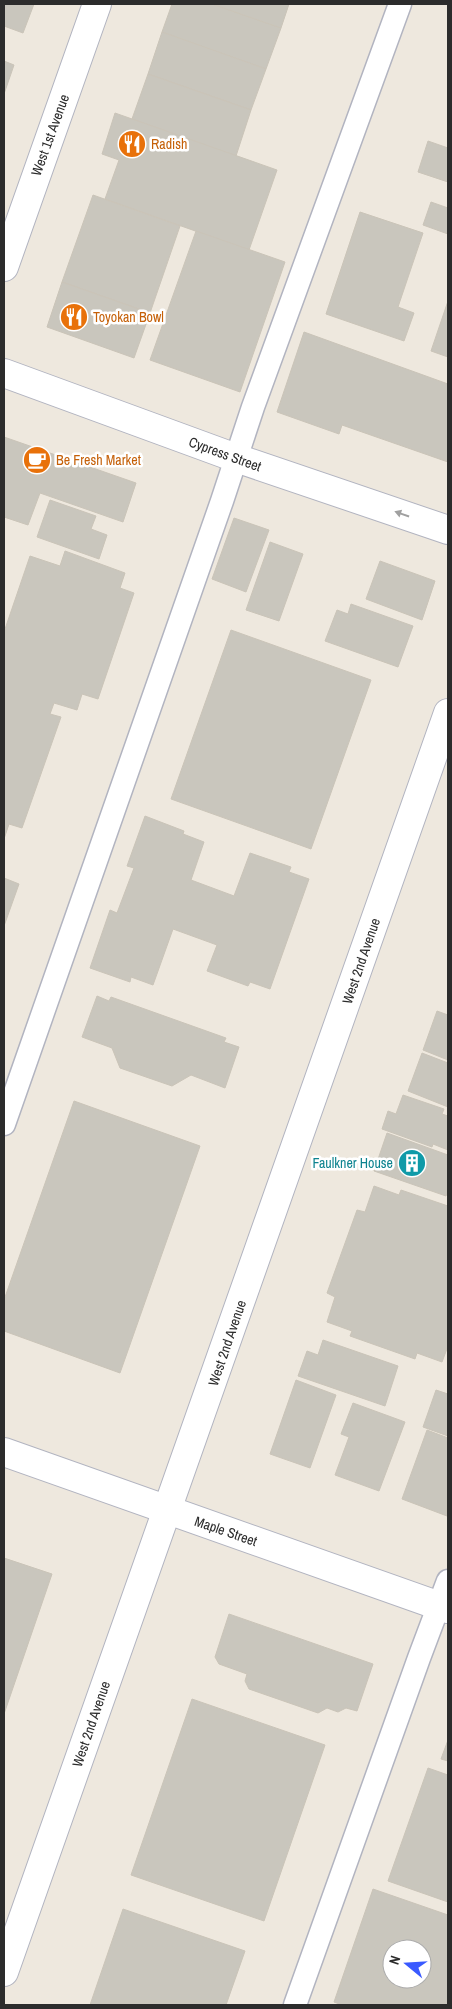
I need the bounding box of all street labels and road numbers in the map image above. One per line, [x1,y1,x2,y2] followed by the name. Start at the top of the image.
[27,92,73,178] street label: West 1st Avenue
[186,433,264,475] street label: Cypress Street
[338,916,384,1006] street label: West 2nd Avenue
[204,1298,250,1388] street label: West 2nd Avenue
[192,1512,260,1550] street label: Maple Street
[68,1679,114,1769] street label: West 2nd Avenue

